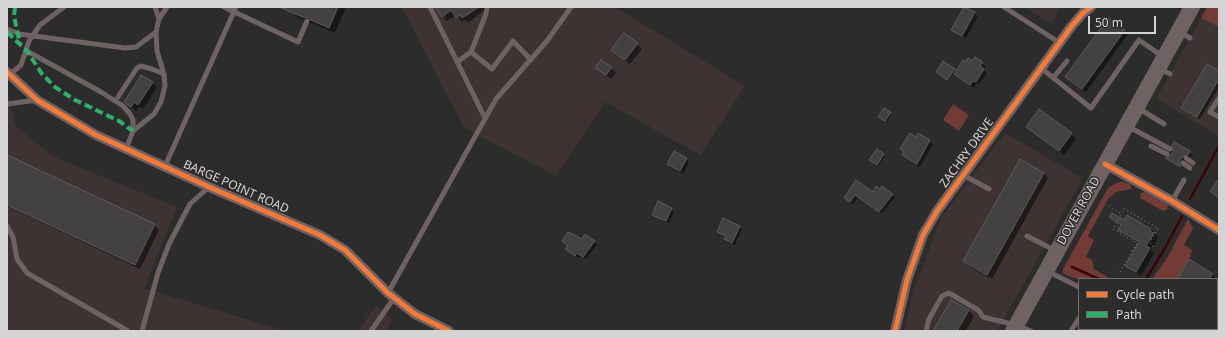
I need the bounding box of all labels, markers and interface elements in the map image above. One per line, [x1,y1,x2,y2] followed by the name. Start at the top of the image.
[1090,8,1158,34] scale bar
[1095,14,1123,31] text: 50 m
[937,115,997,191] street label: ZACHRY DRIVE
[181,157,291,217] street label: BARGE POINT ROAD
[1054,174,1104,248] street label: DOVER ROAD
[1078,278,1218,330] legend
[1116,286,1174,303] text: Cycle path
[1116,306,1142,323] text: Path

